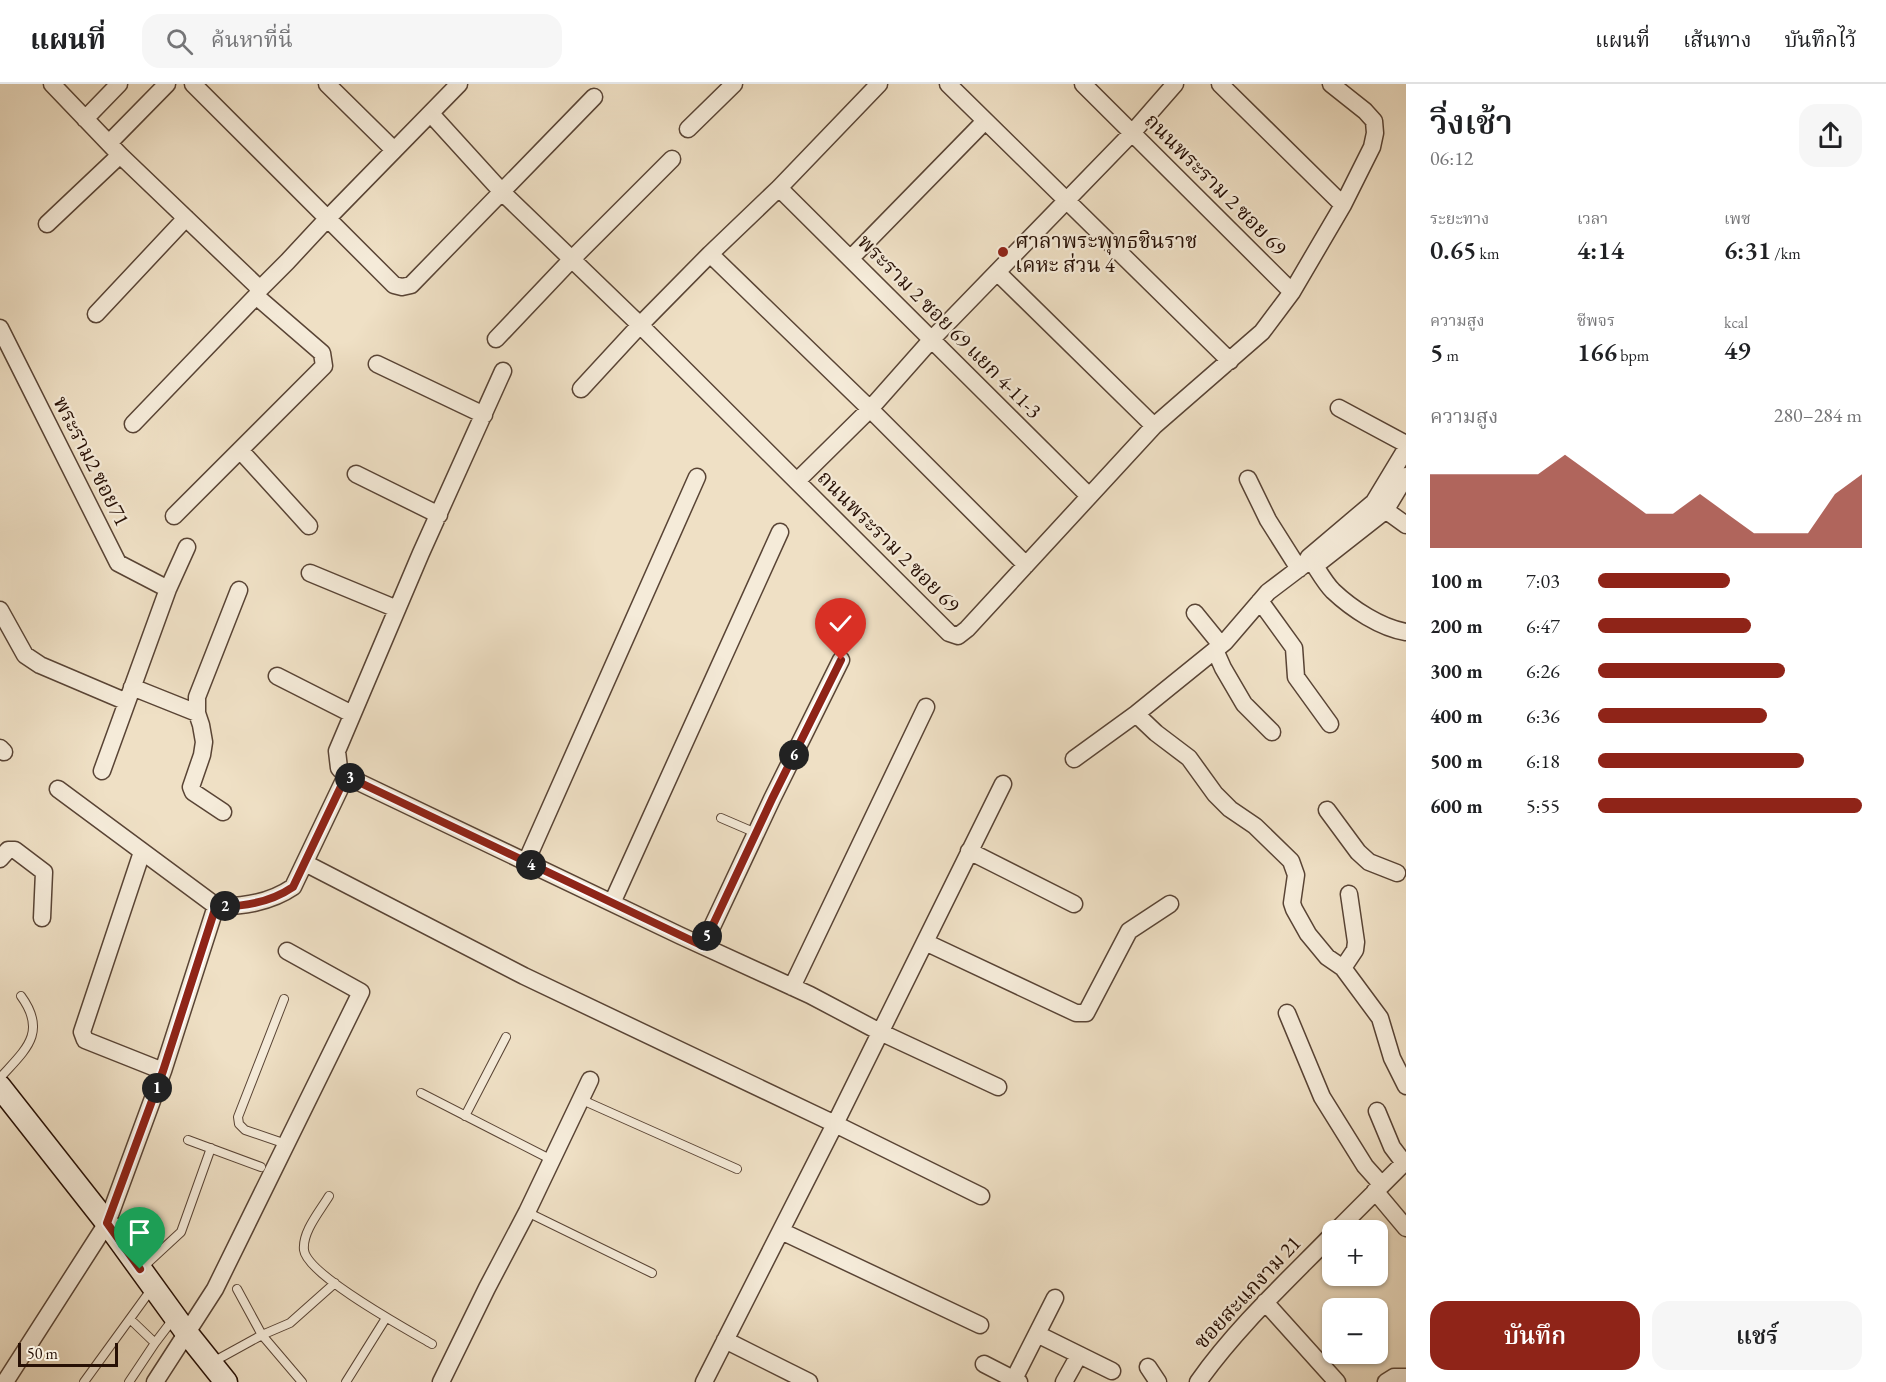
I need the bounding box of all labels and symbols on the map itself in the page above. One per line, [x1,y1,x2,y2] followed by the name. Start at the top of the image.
[1139,107,1293,261] street label: ถนนพระราม 2 ซอย 69
[1015,227,1197,278] place label: ศาลาพระพุทธชินราช เคหะ ส่วน 4
[852,228,1048,424] street label: พระราม 2 ซอย 69 แยก 4-11-3
[996,245,1010,259] marker: ศาลาพระพุทธชินราช เคหะ ส่วน 4
[48,392,136,530] street label: พระราม2 ซอย71
[812,464,966,618] street label: ถนนพระราม 2 ซอย 69
[815,598,866,660] pin
[779,740,809,770] pin: 6
[335,763,365,793] pin: 3
[516,850,546,880] pin: 4
[210,891,240,921] pin: 2
[692,921,722,951] pin: 5
[142,1073,172,1103] pin: 1
[114,1207,165,1269] pin
[1187,1229,1307,1355] street label: ซอยสะแกงาม 21
[18,1340,118,1368] scale bar

